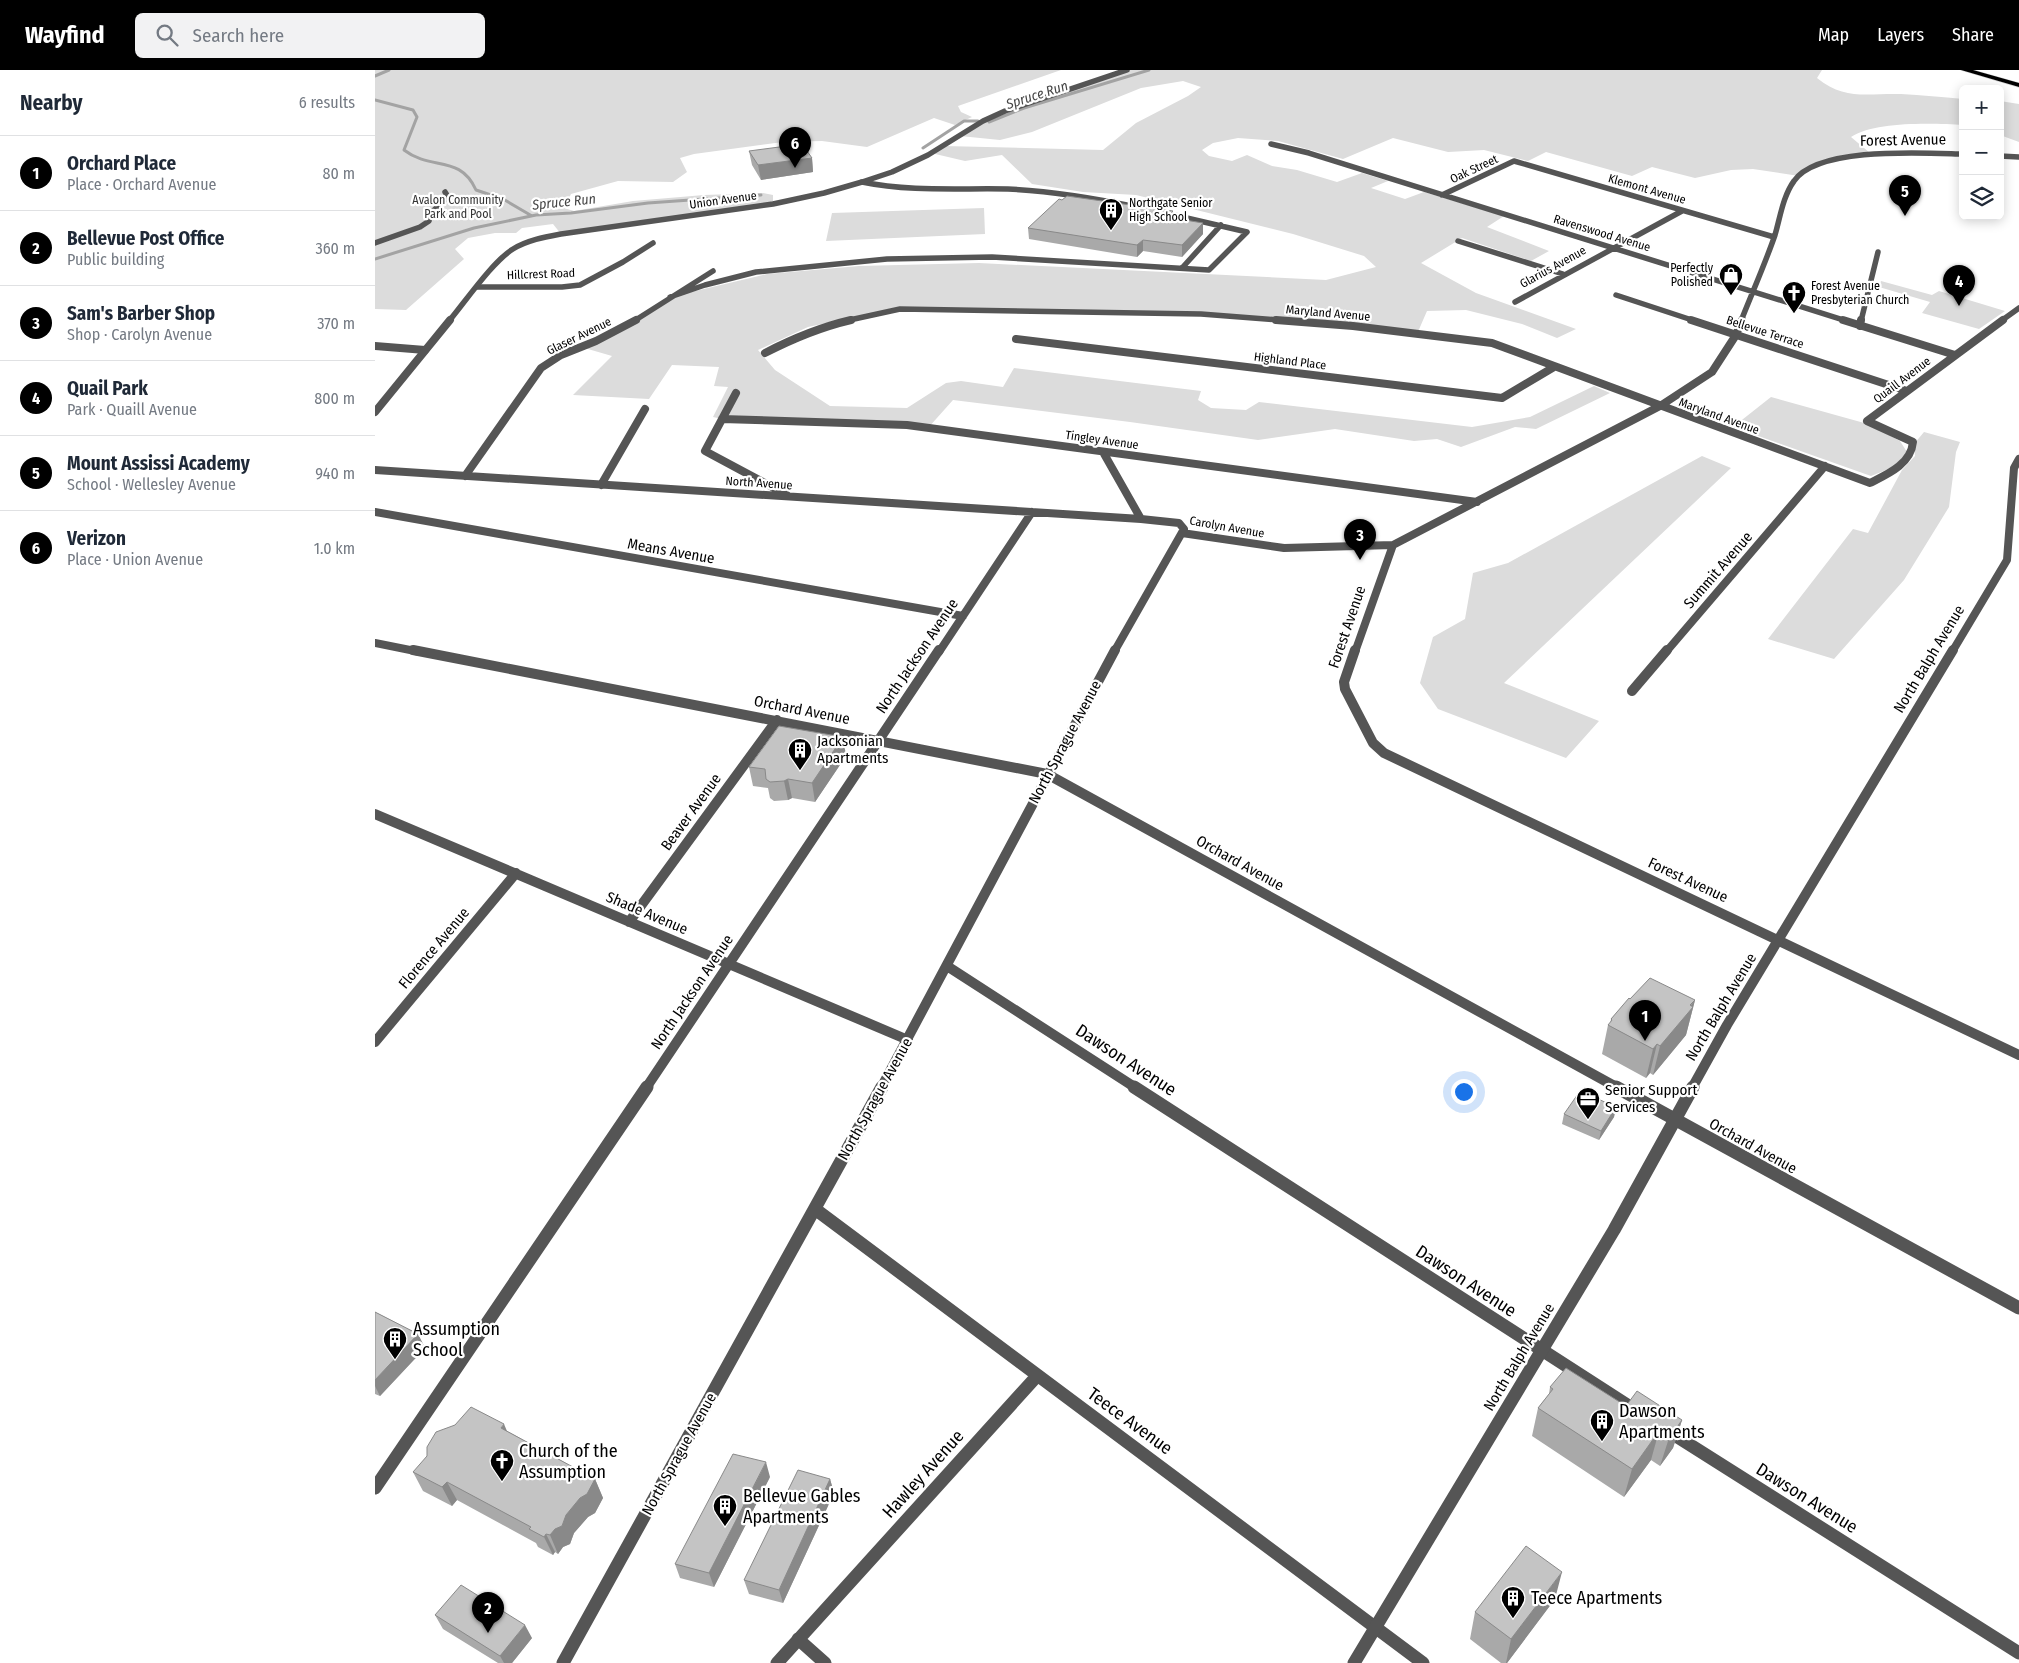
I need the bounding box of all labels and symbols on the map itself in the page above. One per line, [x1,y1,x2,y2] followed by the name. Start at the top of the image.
[1003,77,1070,113] water label: Spruce Run
[779,127,811,168] pin: 6
[1860,130,1946,150] street label: Forest Avenue
[1448,152,1500,186] street label: Oak Street
[1607,171,1687,207] street label: Klemont Avenue
[1889,175,1921,216] pin: 5
[688,188,758,212] street label: Union Avenue
[530,190,597,214] water label: Spruce Run
[412,193,504,221] park label: Avalon Community Park and Pool
[1129,196,1213,224] place label: Northgate Senior High School
[1098,197,1124,231] building icon: Northgate Senior High School
[1552,212,1652,254] street label: Ravenswood Avenue
[1518,243,1589,291] street label: Glarius Avenue
[1670,261,1714,289] place label: Perfectly Polished
[1718,262,1744,296] shop icon: Perfectly Polished
[1943,265,1975,306] pin: 4
[507,266,575,282] street label: Hillcrest Road
[1811,279,1909,307] place label: Forest Avenue Presbyterian Church
[1781,280,1807,314] church icon: Forest Avenue Presbyterian Church
[1285,302,1371,324] street label: Maryland Avenue
[1725,313,1806,351] street label: Bellevue Terrace
[545,314,614,358] street label: Glaser Avenue
[1253,350,1327,372] street label: Highland Place
[1871,354,1933,406] street label: Quaill Avenue
[1677,395,1761,437] street label: Maryland Avenue
[1065,428,1140,452] street label: Tingley Avenue
[725,474,793,492] street label: North Avenue
[1189,514,1266,540] street label: Carolyn Avenue
[1344,519,1376,560] pin: 3
[1680,528,1756,612] street label: Summit Avenue
[626,534,716,568] street label: Means Avenue
[1324,583,1370,671] street label: Forest Avenue
[872,595,962,717] street label: North Jackson Avenue
[1890,602,1968,716] street label: North Balph Avenue
[1025,677,1105,807] street label: North Sprague Avenue
[752,692,852,728] street label: Orchard Avenue
[817,732,888,767] place label: Jacksonian Apartments
[787,737,813,771] building icon: Jacksonian Apartments
[657,770,725,854] street label: Beaver Avenue
[1193,832,1287,894] street label: Orchard Avenue
[1645,854,1731,906] street label: Forest Avenue
[604,888,690,938] street label: Shade Avenue
[395,904,473,992] street label: Florence Avenue
[647,931,737,1053] street label: North Jackson Avenue
[1682,950,1760,1064] street label: North Balph Avenue
[1629,1000,1661,1041] pin: 1
[1071,1019,1181,1101] street label: Dawson Avenue
[834,1035,916,1163] street label: North Sprague Avenue
[1451,1079,1477,1105] your location
[1605,1081,1698,1116] place label: Senior Support Services
[1575,1086,1601,1120] office icon: Senior Support Services
[1706,1115,1800,1177] street label: Orchard Avenue
[1411,1240,1521,1322] street label: Dawson Avenue
[1480,1300,1558,1414] street label: North Balph Avenue
[413,1318,500,1361] place label: Assumption School
[382,1326,408,1360] building icon: Assumption School
[1083,1383,1177,1459] street label: Teece Avenue
[638,1390,720,1518] street label: North Sprague Avenue
[1619,1400,1705,1443] place label: Dawson Apartments
[1589,1408,1615,1442] building icon: Dawson Apartments
[878,1425,968,1523] street label: Hawley Avenue
[519,1440,618,1483] place label: Church of the Assumption
[489,1448,515,1482] church icon: Church of the Assumption
[1752,1458,1862,1538] street label: Dawson Avenue
[743,1485,861,1528] place label: Bellevue Gables Apartments
[712,1493,738,1527] building icon: Bellevue Gables Apartments
[1500,1585,1526,1619] building icon: Teece Apartments
[1531,1587,1663,1609] place label: Teece Apartments
[472,1592,504,1633] pin: 2

